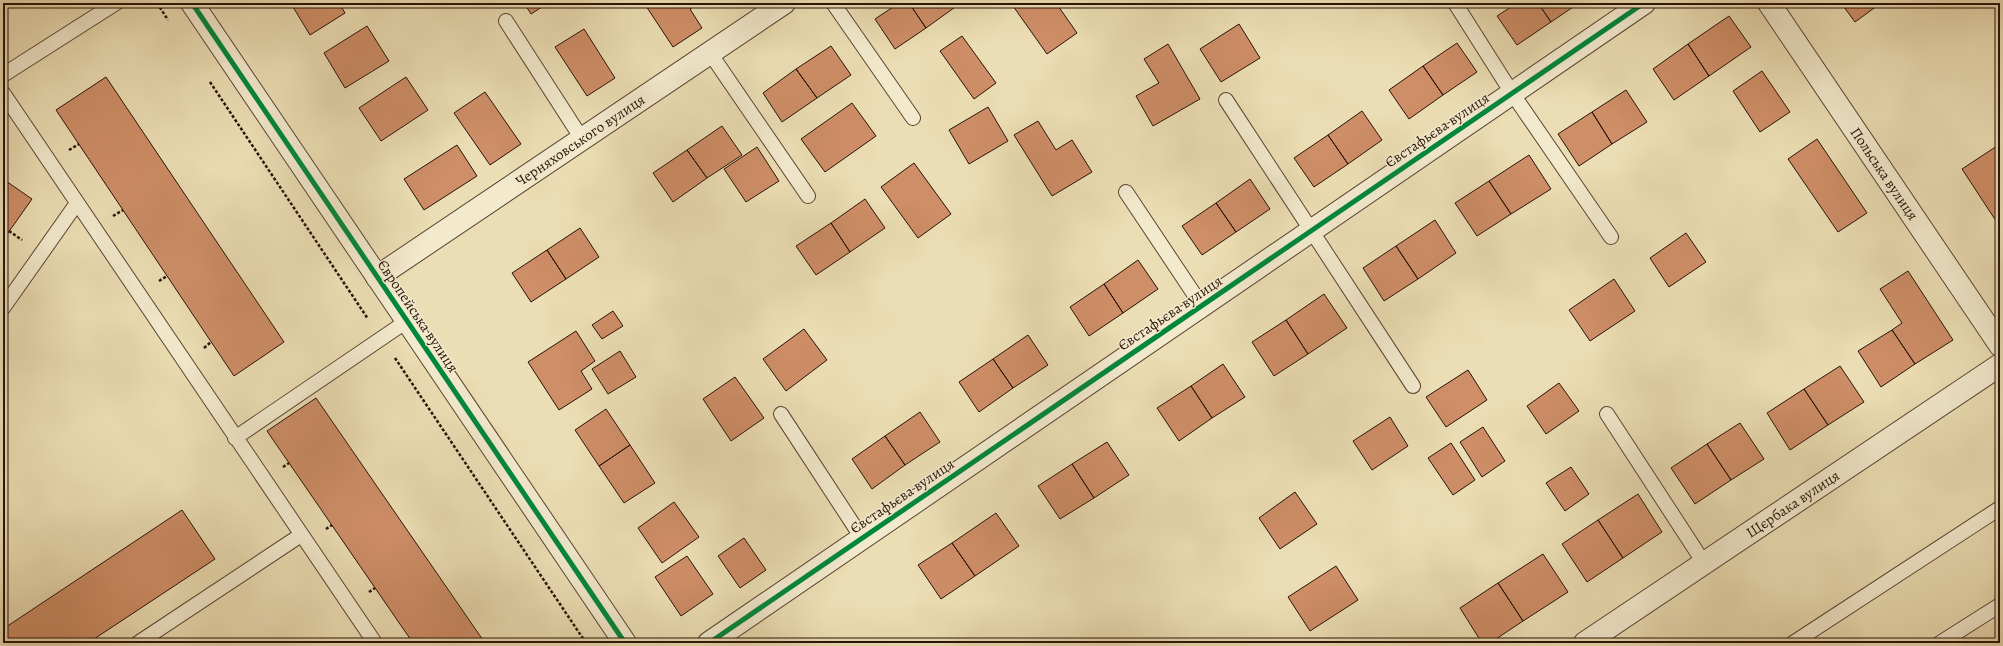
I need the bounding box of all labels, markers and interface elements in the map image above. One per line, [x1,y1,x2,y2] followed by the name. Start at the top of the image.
[1381,88,1493,172] street label: Євстафьєва вулиця
[512,89,649,191] street label: Черняховського вулиця
[1846,123,1923,224] street label: Польська вулиця
[373,256,463,376] street label: Європейська вулиця
[1114,271,1226,355] street label: Євстафьєва вулиця
[846,454,958,538] street label: Євстафьєва вулиця
[1742,465,1843,542] street label: Щєрбака вулиця

